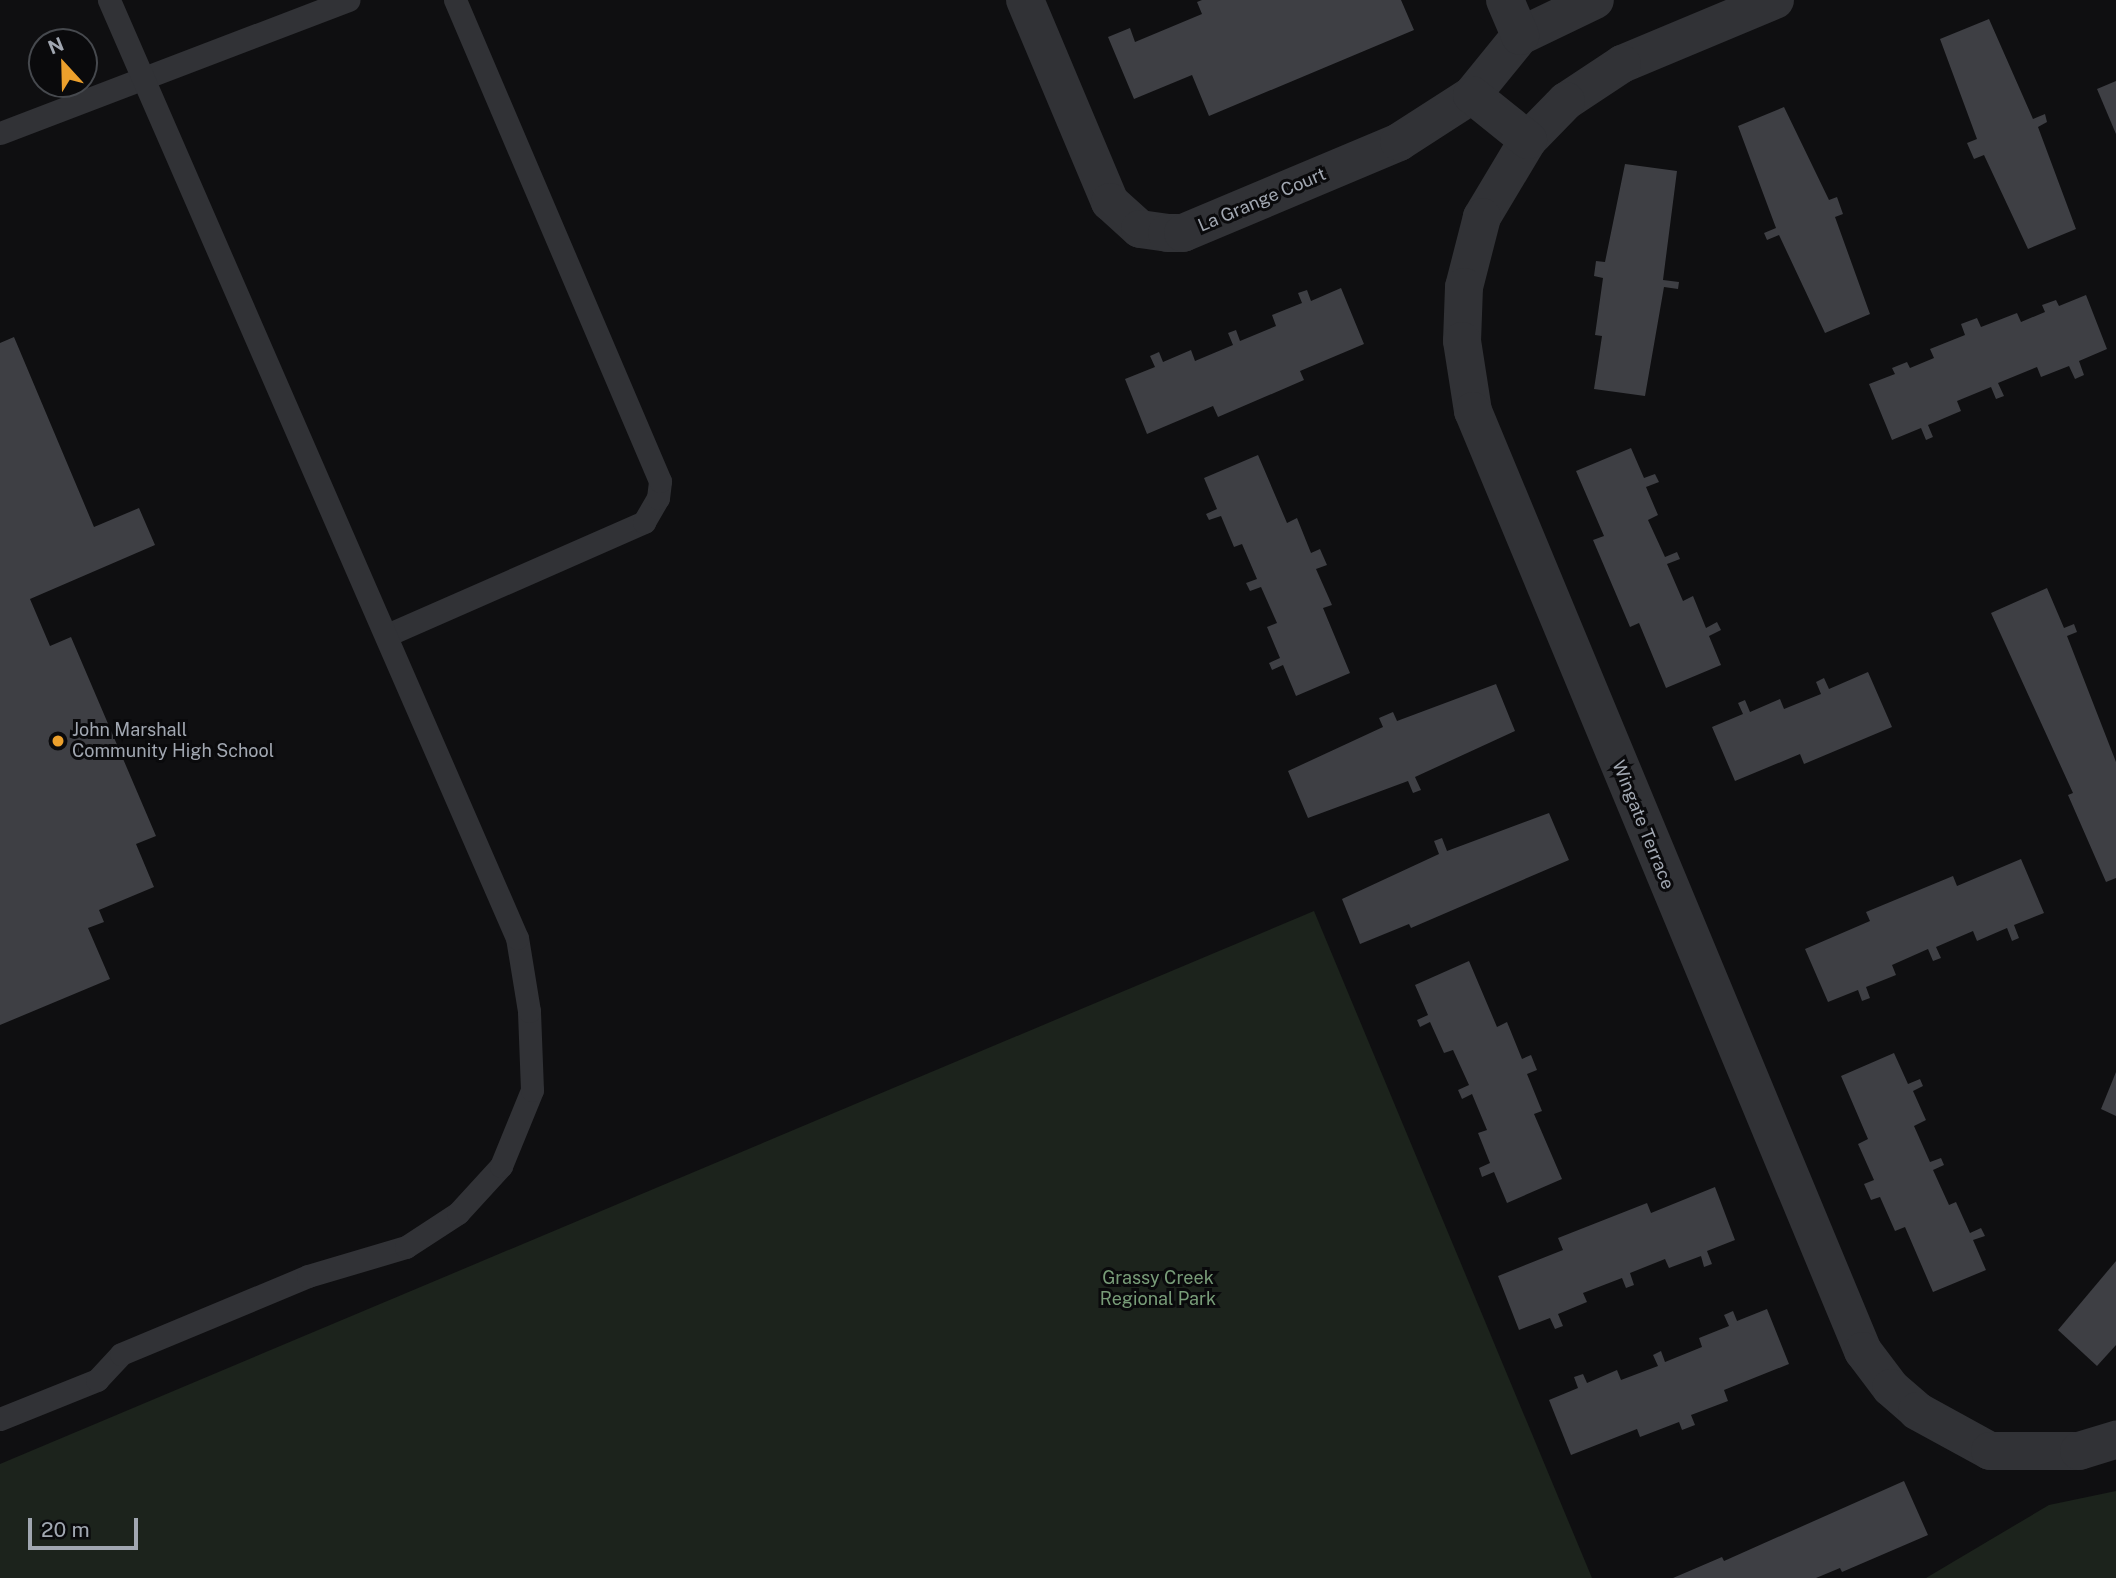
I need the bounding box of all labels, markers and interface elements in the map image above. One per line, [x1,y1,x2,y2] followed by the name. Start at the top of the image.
[28,28,98,98] north arrow
[45,32,67,58] text: N
[1195,163,1329,237] street label: La Grange Court
[72,720,274,762] place label: John Marshall Community High School
[50,733,66,749] marker: John Marshall Community High School
[1607,757,1679,893] street label: Wingate Terrace
[1100,1268,1216,1310] park label: Grassy Creek Regional Park
[32,1504,142,1548] scale bar
[41,1517,90,1542] text: 20 m

